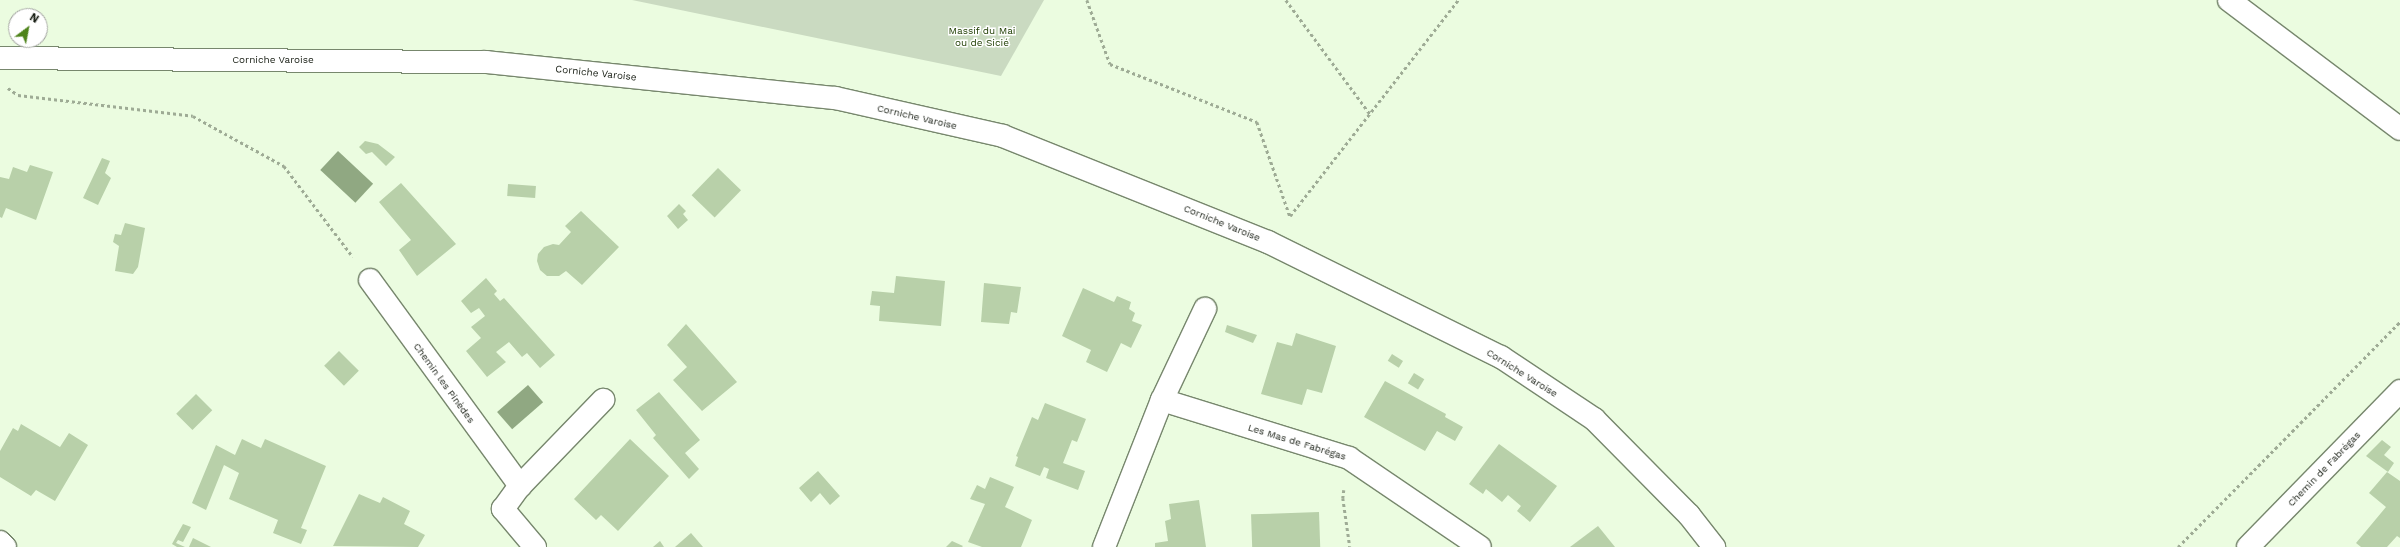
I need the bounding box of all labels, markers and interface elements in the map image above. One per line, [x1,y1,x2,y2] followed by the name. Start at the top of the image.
[8,8,48,48] north arrow
[27,11,41,26] text: N
[948,24,1016,48] park label: Massif du Mai ou de Sicié
[232,54,314,66] street label: Corniche Varoise
[555,63,637,83] street label: Corniche Varoise
[876,102,958,132] street label: Corniche Varoise
[1182,202,1262,244] street label: Corniche Varoise
[411,341,477,425] street label: Chemin les Pinèdes
[1484,346,1560,400] street label: Corniche Varoise
[1246,421,1348,463] street label: Les Mas de Fabrégas
[2285,429,2363,509] street label: Chemin de Fabrégas

